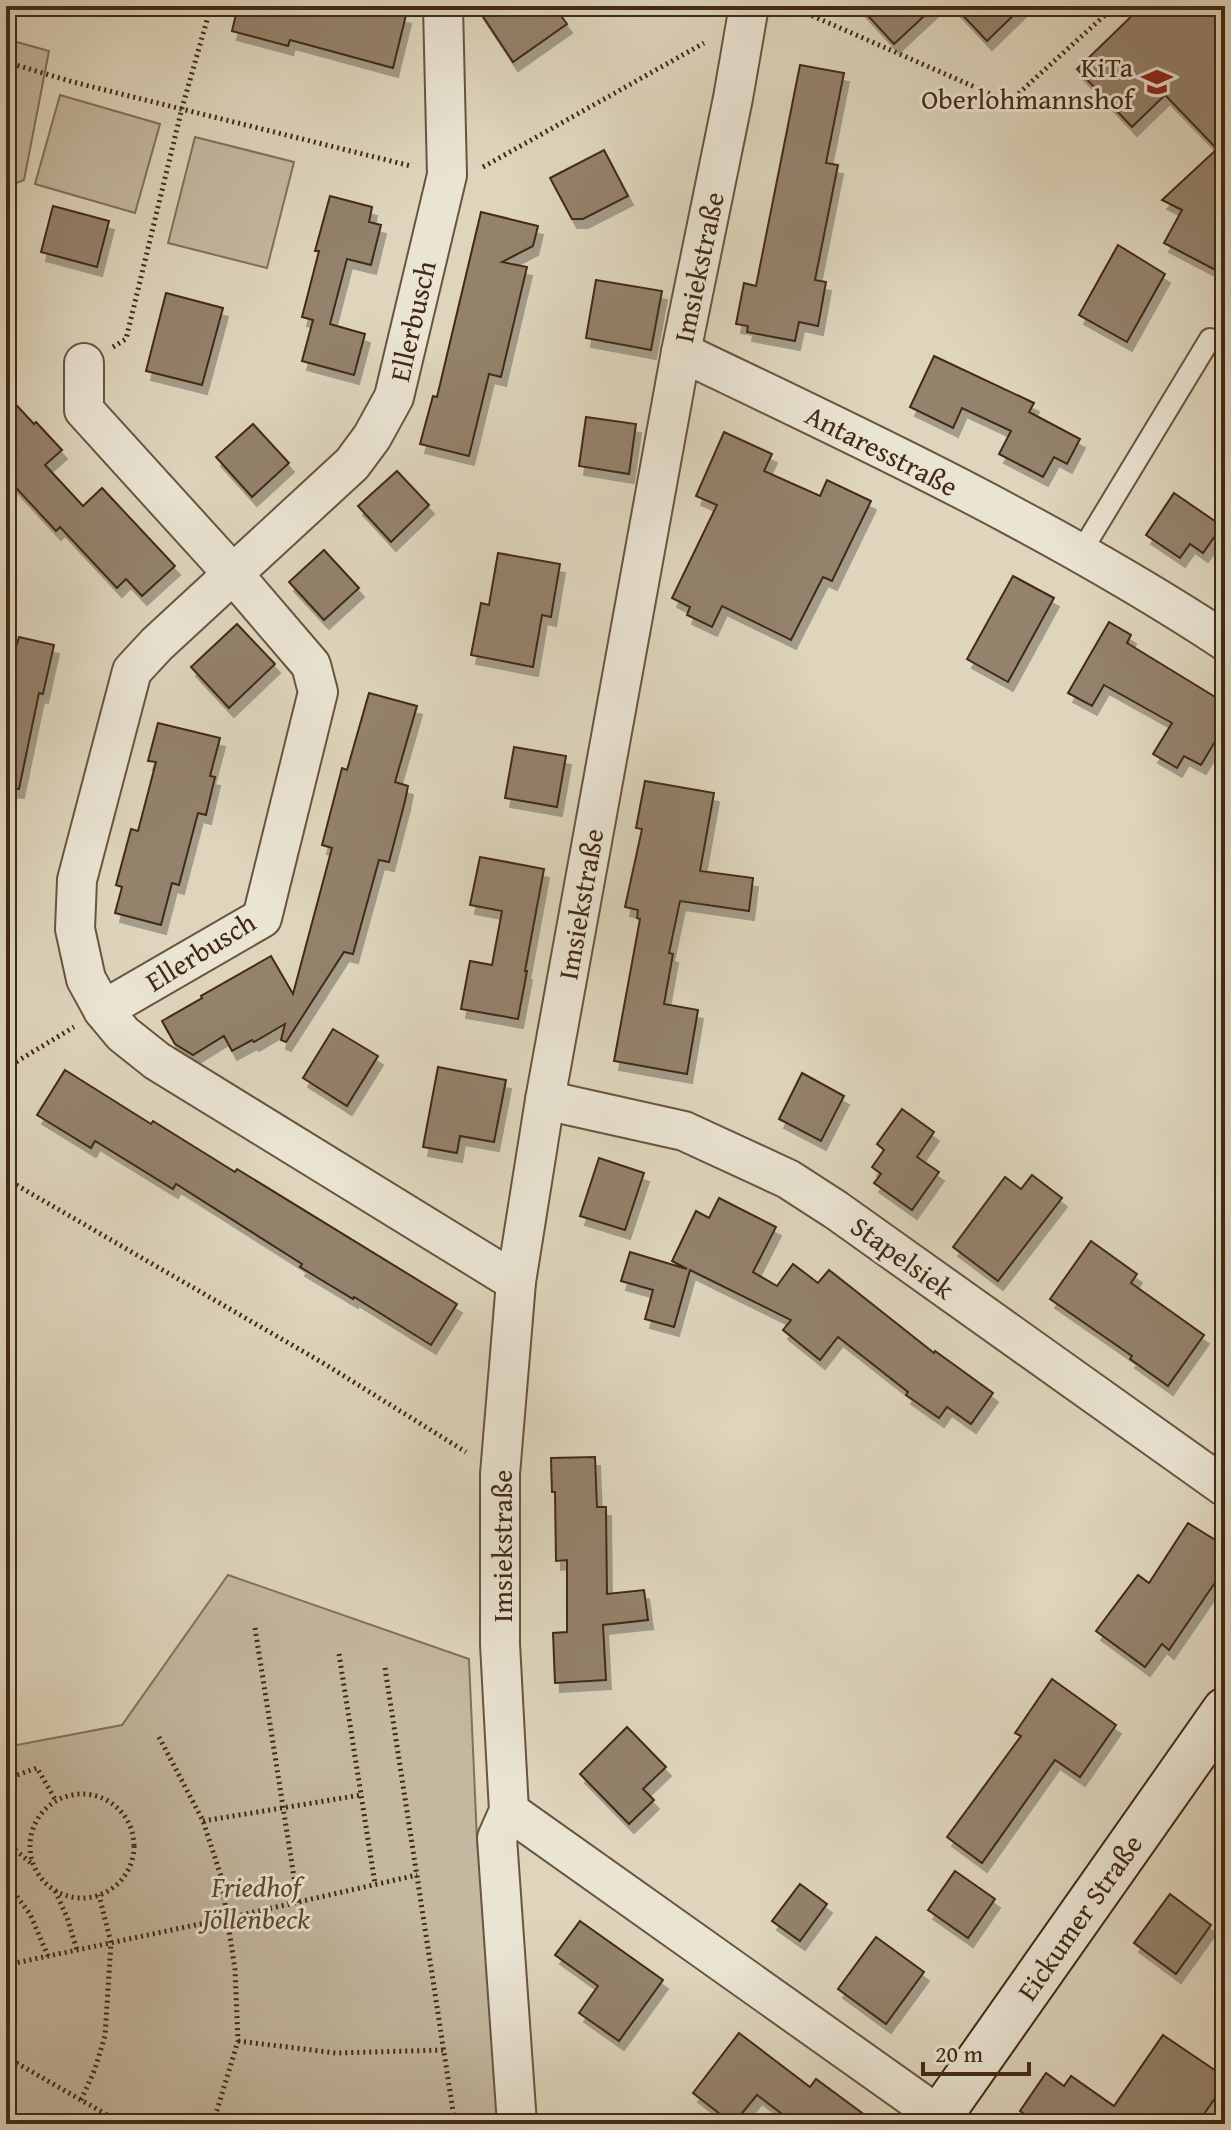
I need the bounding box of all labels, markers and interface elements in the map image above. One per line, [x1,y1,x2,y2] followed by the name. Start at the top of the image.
[921,46,1136,119] place label: KiTa Oberlohmannshof
[1140,65,1174,99] school or university icon: KiTa Oberlohmannshof
[662,188,734,346] street label: Imsiekstraße
[378,256,446,386] street label: Ellerbusch
[799,394,965,506] street label: Antaresstraße
[547,825,613,983] street label: Imsiekstraße
[137,901,263,1001] street label: Ellerbusch
[843,1205,964,1309] street label: Stapelsiek
[481,1470,522,1622] street label: Imsiekstraße
[1006,1825,1152,2009] street label: Eickumer Straße
[198,1866,310,1939] park label: Friedhof Jöllenbeck
[923,2026,1029,2076] scale bar
[935,2036,983,2071] text: 20 m

